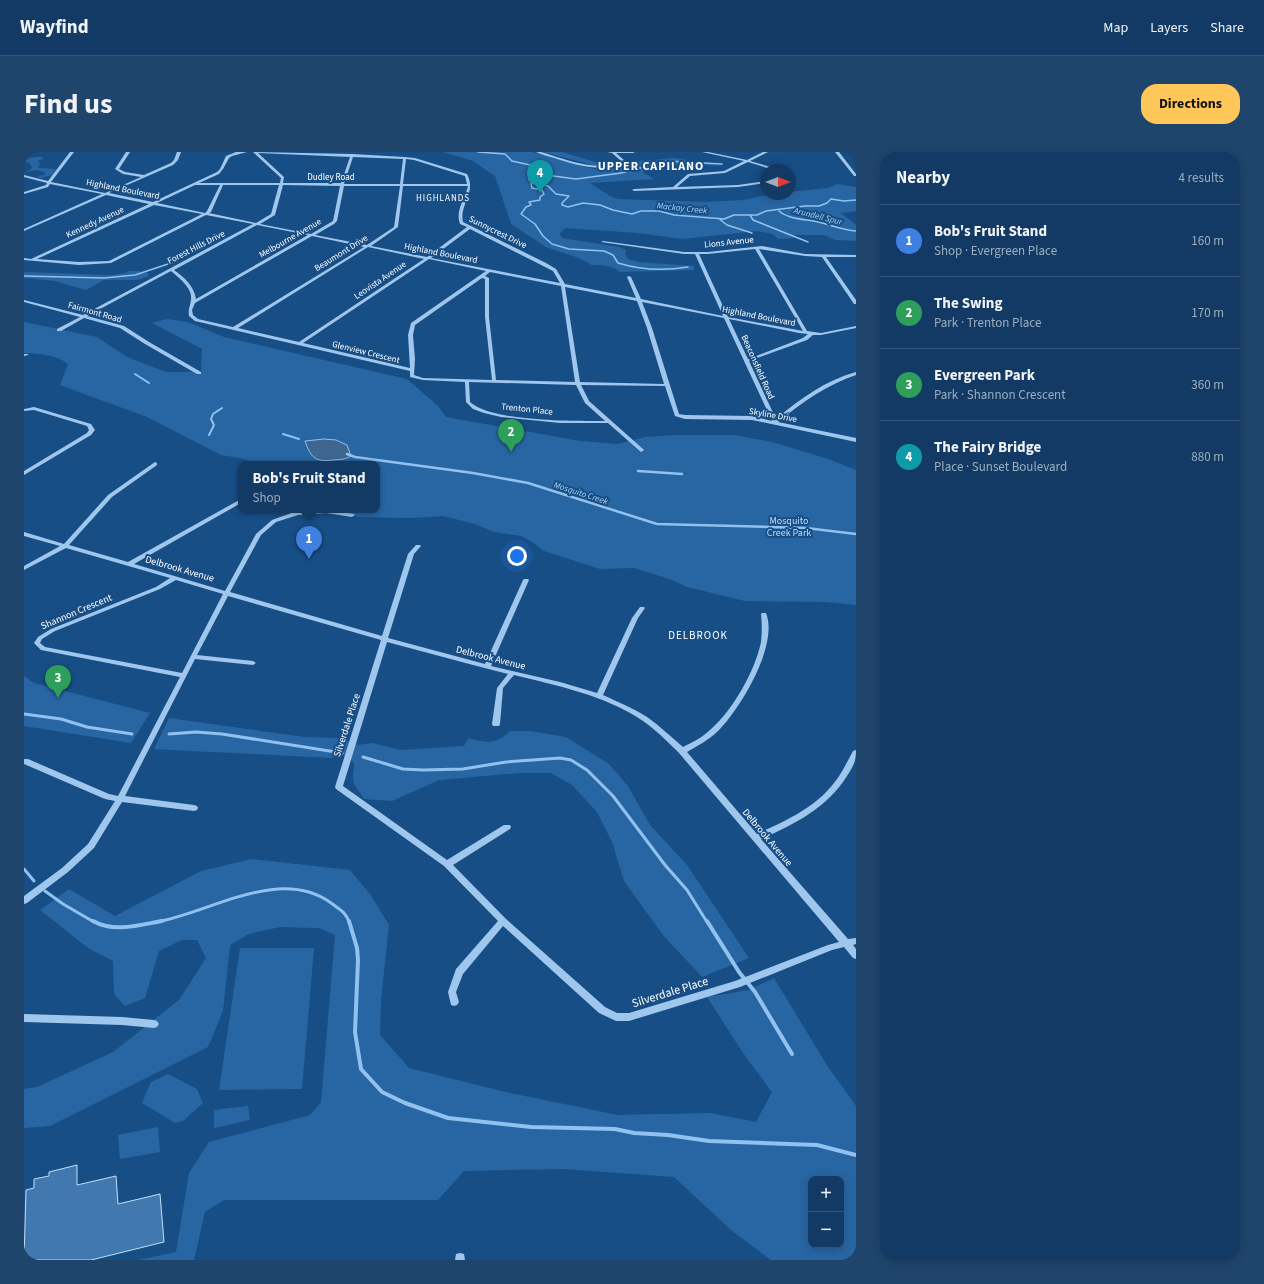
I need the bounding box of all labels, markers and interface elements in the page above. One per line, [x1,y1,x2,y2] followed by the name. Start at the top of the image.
[20,14,89,41] text: Wayfind
[1103,18,1128,38] text: Map
[1150,18,1188,38] text: Layers
[1210,18,1244,38] text: Share
[24,84,112,124] text: Find us
[1141,84,1240,124] button: Directions
[598,158,704,175] district label: UPPER CAPILANO
[527,160,553,193] pin: 4
[760,164,796,200] north arrow
[896,166,950,190] text: Nearby
[1179,169,1224,187] text: 4 results
[307,171,355,184] street label: Dudley Road
[85,176,161,203] street label: Highland Boulevard
[416,192,470,205] district label: HIGHLANDS
[656,199,709,218] water label: Mackay Creek
[64,203,127,242] street label: Kennedy Avenue
[791,204,844,229] water label: Arundell Spur
[467,213,530,252] street label: Sunnycrest Drive
[257,215,324,262] street label: Melbourne Avenue
[934,221,1047,242] text: Bob's Fruit Stand
[165,227,228,268] street label: Forest Hills Drive
[312,232,371,275] street label: Beaumont Drive
[906,232,912,250] text: 1
[1191,232,1224,250] text: 160 m
[704,233,755,252] street label: Lions Avenue
[403,240,479,267] street label: Highland Boulevard
[934,242,1057,260] text: Shop · Evergreen Place
[352,258,409,303] street label: Leovista Avenue
[934,293,1002,314] text: The Swing
[66,299,123,326] street label: Fairmont Road
[721,303,797,330] street label: Highland Boulevard
[906,304,912,322] text: 2
[1191,304,1224,322] text: 170 m
[934,314,1041,332] text: Park · Trenton Place
[737,333,778,402] street label: Beaconsfield Road
[331,338,401,367] street label: Glenview Crescent
[934,365,1035,386] text: Evergreen Park
[906,376,912,394] text: 3
[1191,376,1224,394] text: 360 m
[934,386,1066,404] text: Park · Shannon Crescent
[501,400,554,419] street label: Trenton Place
[748,405,799,426] street label: Skyline Drive
[498,419,524,452] pin: 2
[934,437,1041,458] text: The Fairy Bridge
[906,448,912,466] text: 4
[1191,448,1224,466] text: 880 m
[934,458,1067,476] text: Place · Sunset Boulevard
[238,461,380,513] popup
[253,468,365,489] text: Bob's Fruit Stand
[552,479,610,509] water label: Mosquito Creek
[253,489,281,507] text: Shop
[767,514,811,540] park label: Mosquito Creek Park
[296,526,322,559] pin: 1
[507,546,527,566] your location
[144,552,216,586] street label: Delbrook Avenue
[39,590,115,633] street label: Shannon Crescent
[668,628,728,643] district label: DELBROOK
[455,643,527,673] street label: Delbrook Avenue
[45,665,71,698] pin: 3
[330,692,364,759] street label: Silverdale Place
[739,806,795,869] street label: Delbrook Avenue
[630,973,711,1012] street label: Silverdale Place
[808,1176,844,1248] map controls
[808,1176,844,1212] button: +
[808,1212,844,1248] button: −

